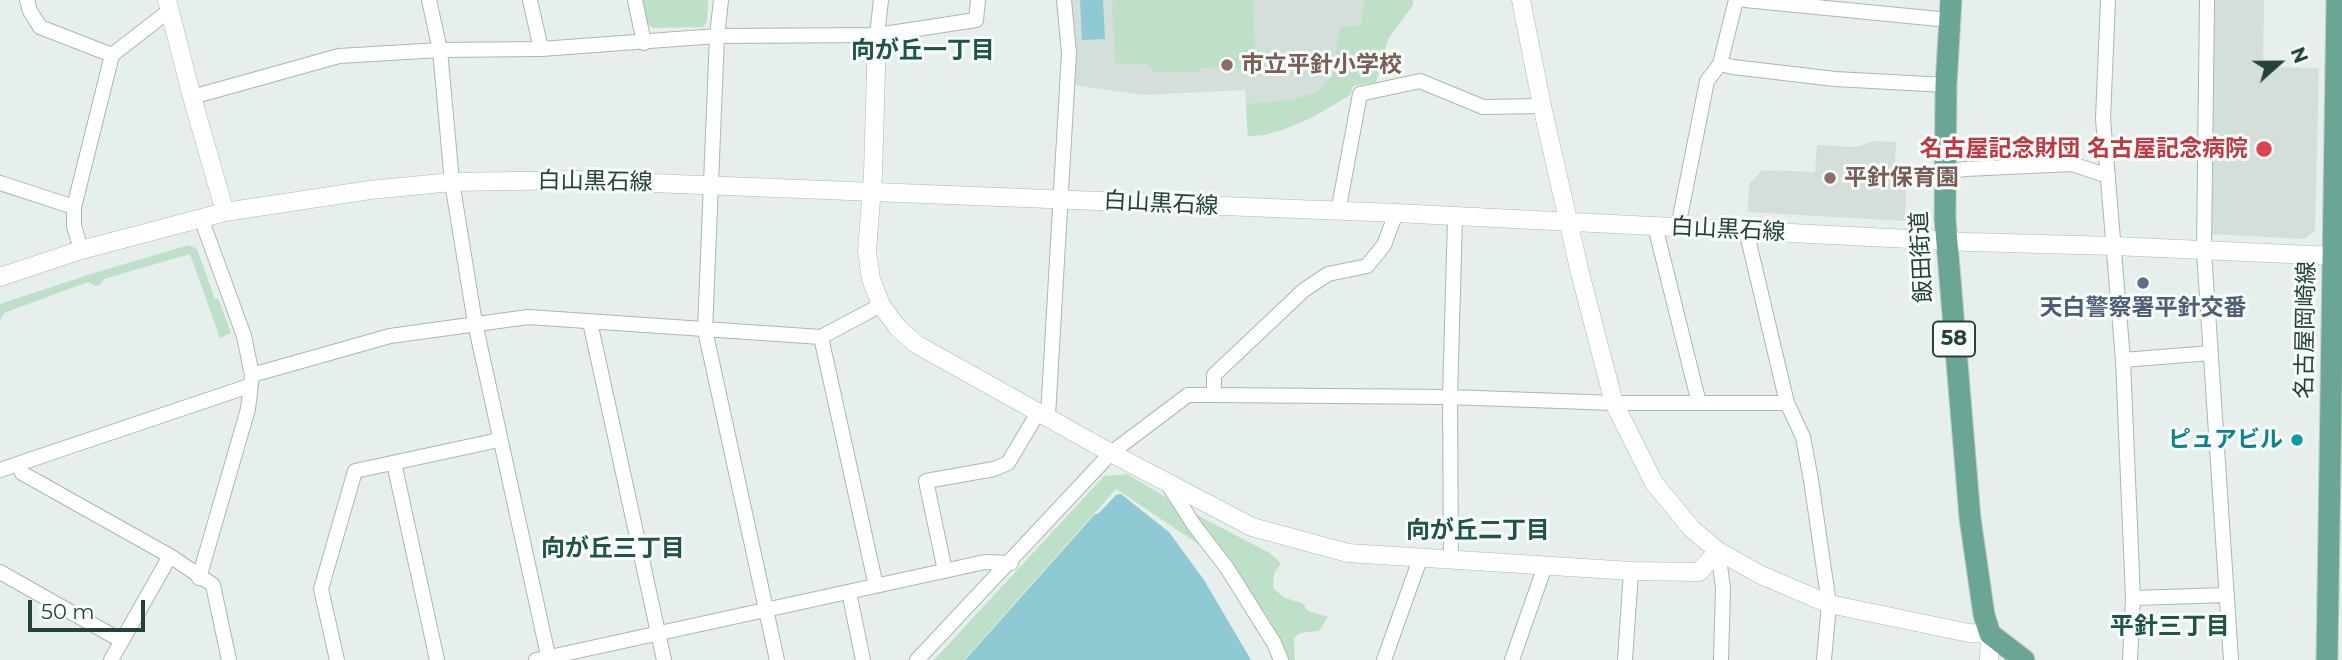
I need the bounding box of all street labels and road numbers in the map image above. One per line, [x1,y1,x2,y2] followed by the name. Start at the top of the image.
[537,167,653,197] street label: 白山黒石線
[1103,187,1219,221] street label: 白山黒石線
[1906,210,1938,304] street label: 飯田街道
[1670,213,1786,247] street label: 白山黒石線
[2291,261,2321,399] street label: 名古屋岡崎線
[1933,322,1975,356] road number: 58

